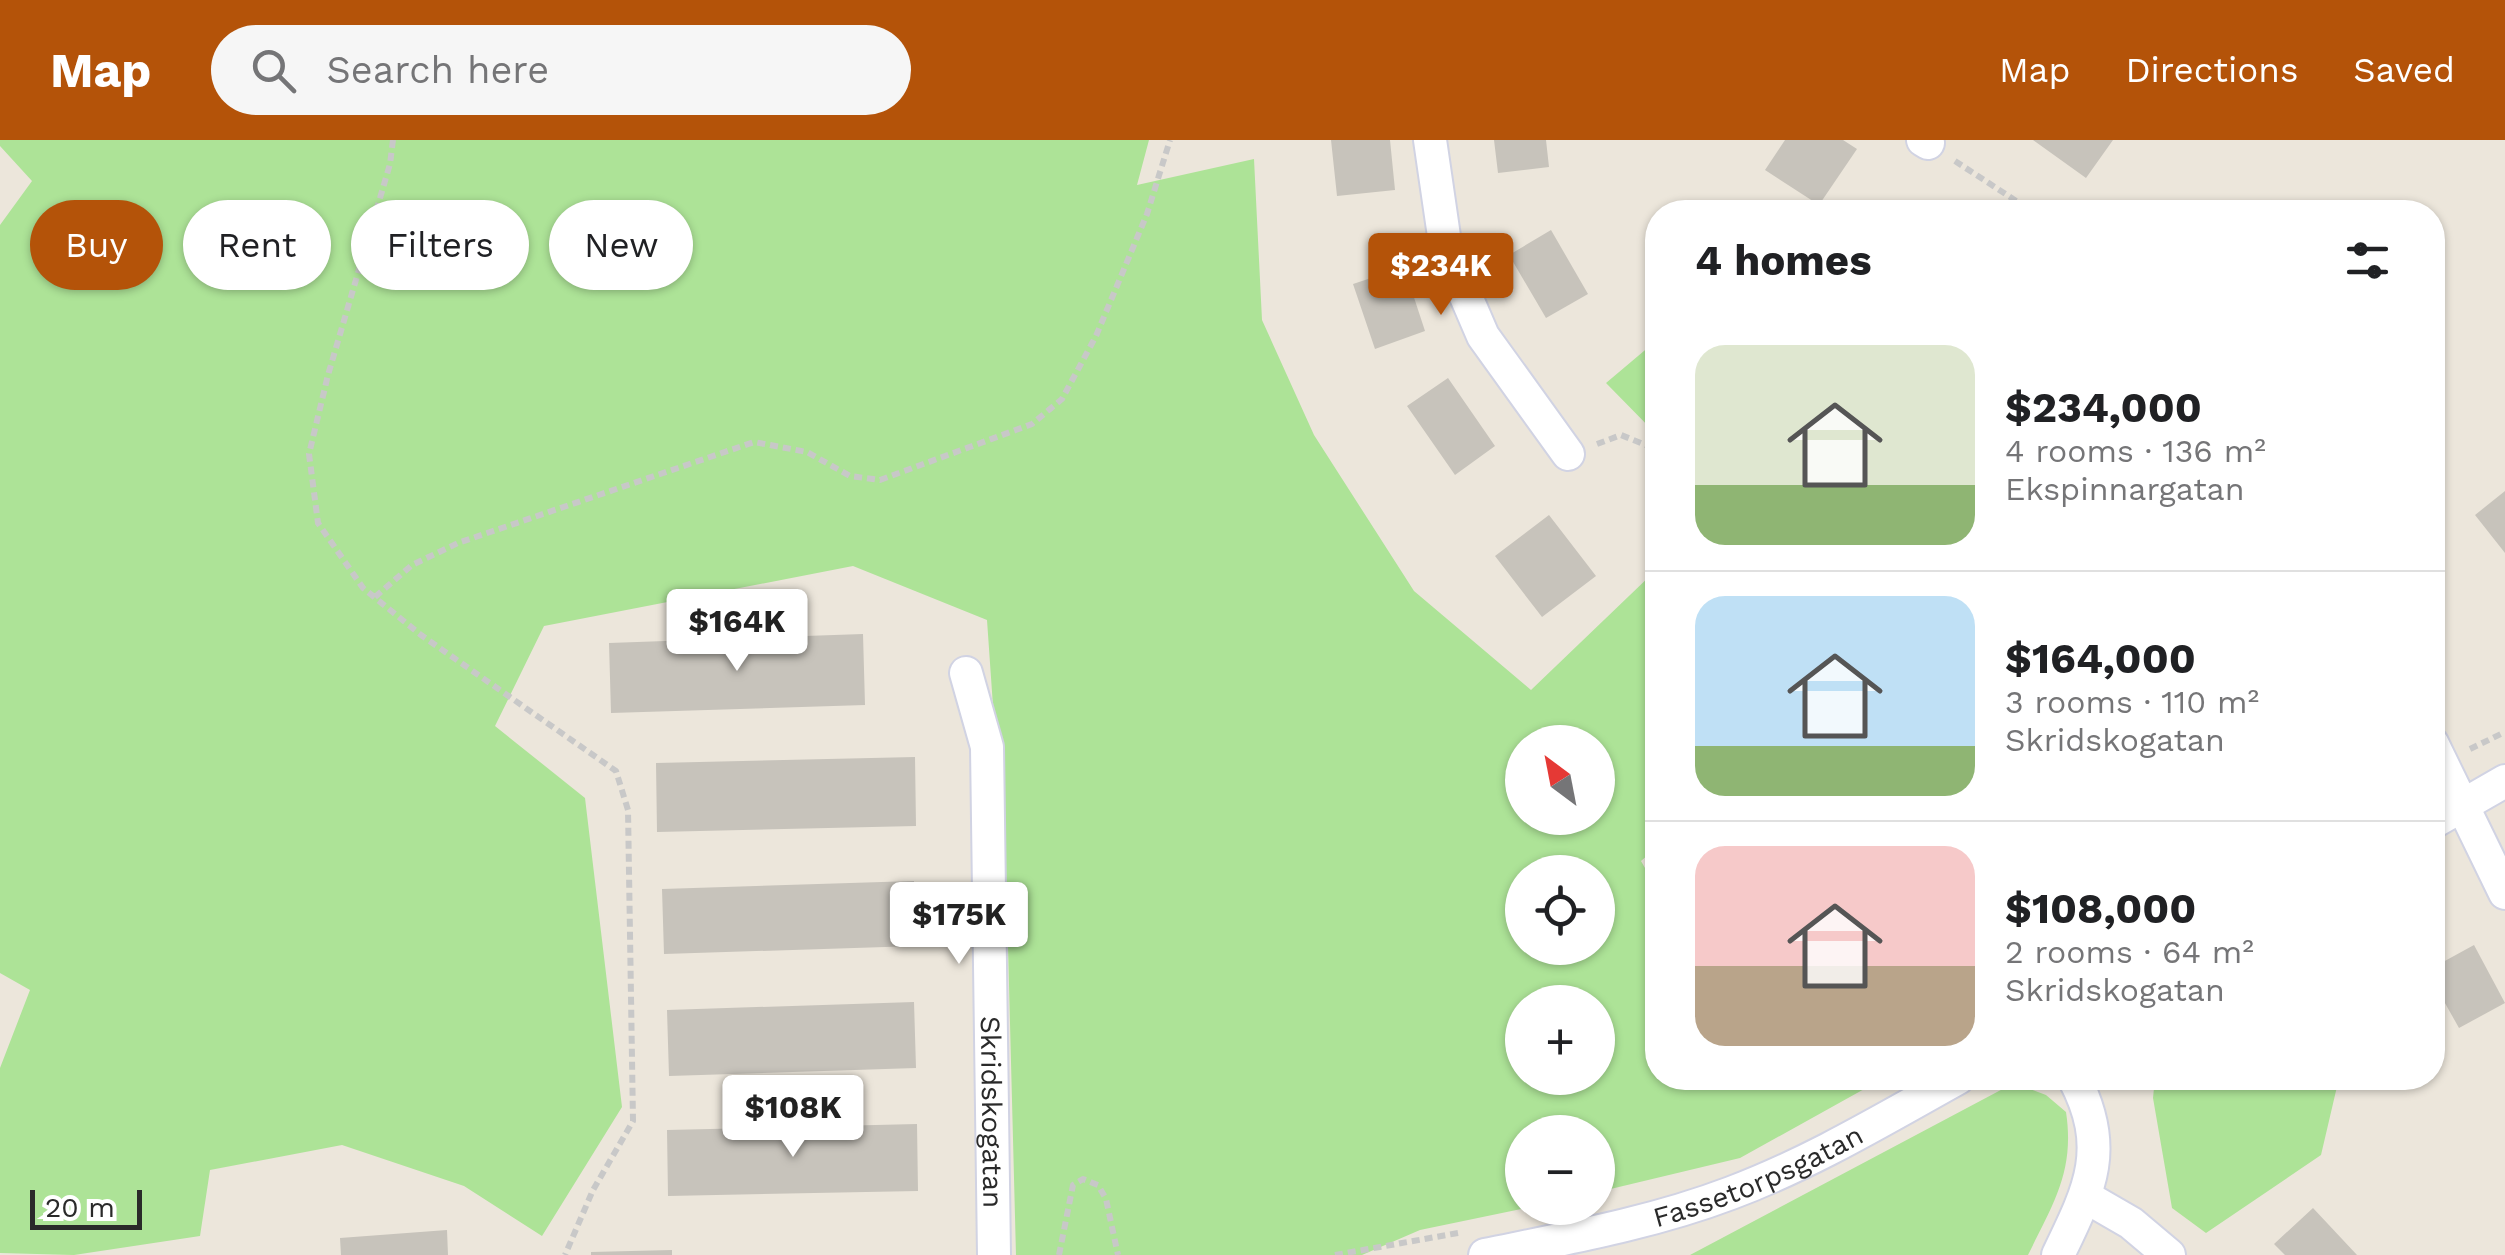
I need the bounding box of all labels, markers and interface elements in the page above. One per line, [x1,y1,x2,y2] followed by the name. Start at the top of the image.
[211,25,911,115] search box
[50,42,151,99] text: Map
[246,43,301,98] icon: search
[326,48,549,92] text: Search here
[1999,49,2070,91] text: Map
[2125,49,2298,91] text: Directions
[2353,49,2455,91] text: Saved
[30,200,163,290] chip: Buy
[183,200,331,290] chip: Rent
[351,200,529,290] chip: Filters
[549,200,693,290] chip: New
[1371,233,1511,318] pin: $234K
[2340,233,2395,288] icon: filters
[1695,236,1872,285] text: 4 homes
[1390,246,1492,284] text: $234K
[2005,383,2202,432] text: $234,000
[1775,385,1895,505] icon: home
[2005,432,2266,470] text: 4 rooms · 136 m²
[2005,470,2244,508] text: Ekspinnargatan
[667,589,807,674] pin: $164K
[689,602,785,640] text: $164K
[2005,634,2196,683] text: $164,000
[1775,636,1895,756] icon: home
[2005,683,2259,721] text: 3 rooms · 110 m²
[2005,721,2225,759] text: Skridskogatan
[1505,725,1615,835] north arrow
[1505,725,1615,1225] map controls
[1505,855,1615,965] button: locate
[889,882,1029,967] pin: $175K
[2005,884,2196,933] text: $108,000
[1775,886,1895,1006] icon: home
[912,895,1006,933] text: $175K
[2005,933,2254,971] text: 2 rooms · 64 m²
[2005,971,2225,1009] text: Skridskogatan
[1505,985,1615,1095] button: +
[974,1016,1009,1208] street label: Skridskogatan
[723,1075,863,1160] pin: $108K
[744,1088,842,1126] text: $108K
[1505,1115,1615,1225] button: −
[1649,1118,1869,1234] street label: Fassetorpsgatan
[30,1185,142,1230] scale bar
[45,1191,115,1224] text: 20 m

